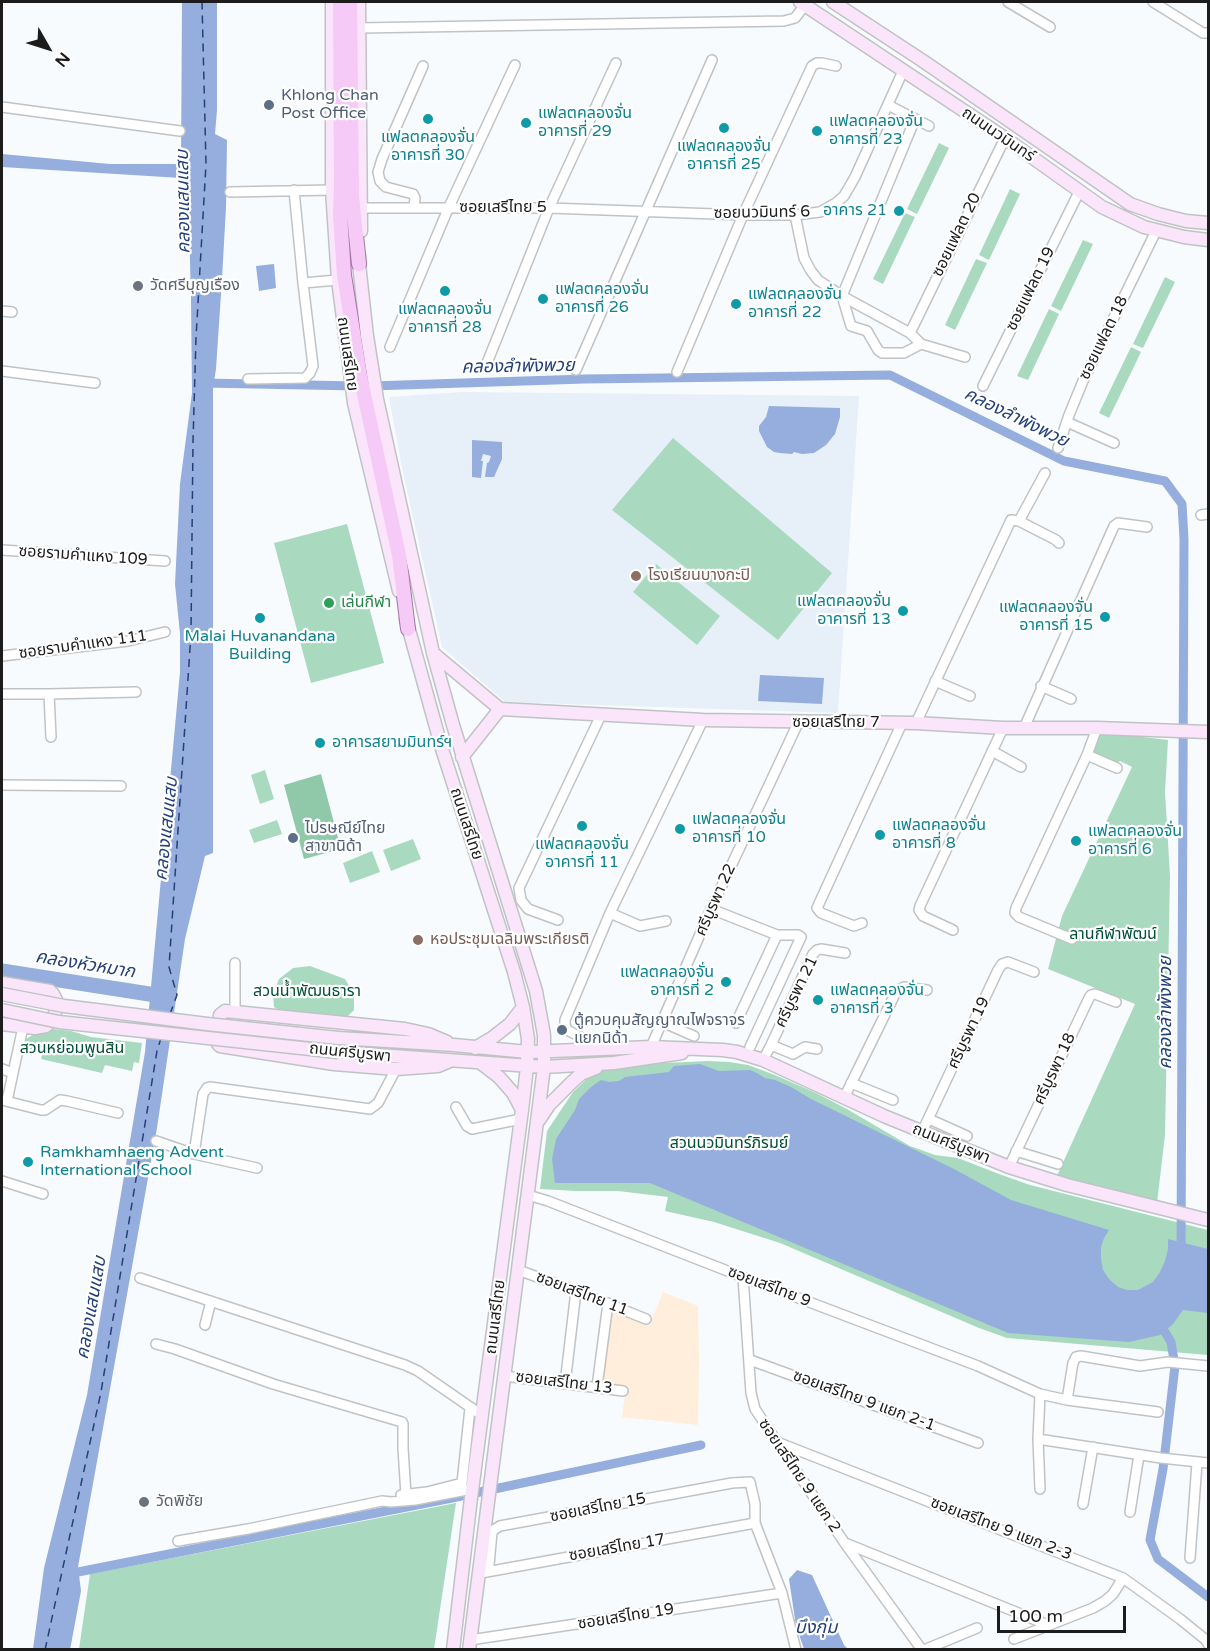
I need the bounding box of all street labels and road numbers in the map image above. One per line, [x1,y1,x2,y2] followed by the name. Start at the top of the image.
[958,104,1038,166] street label: ถนนนวมินทร์
[928,190,986,280] street label: ซอยแฟลต 20
[459,198,547,218] street label: ซอยเสรีไทย 5
[714,203,810,223] street label: ซอยนวมินทร์ 6
[1002,244,1060,334] street label: ซอยแฟลต 19
[1075,293,1133,383] street label: ซอยแฟลต 18
[332,316,362,392] street label: ถนนเสรีไทย
[18,542,148,570] street label: ซอยรามคำแหง 109
[18,626,148,664] street label: ซอยรามคำแหง 111
[792,713,880,733] street label: ซอยเสรีไทย 7
[445,785,487,863] street label: ถนนเสรีไทย
[692,861,740,939] street label: ศรีบูรพา 22
[771,953,823,1031] street label: ศรีบูรพา 21
[944,994,994,1072] street label: ศรีบูรพา 19
[1030,1030,1080,1108] street label: ศรีบูรพา 18
[308,1039,392,1067] street label: ถนนศรีบูรพา
[909,1120,993,1168] street label: ถนนศรีบูรพา
[725,1262,813,1312] street label: ซอยเสรีไทย 9
[533,1268,631,1320] street label: ซอยเสรีไทย 11
[482,1279,510,1355] street label: ถนนเสรีไทย
[790,1366,938,1436] street label: ซอยเสรีไทย 9 แยก 2-1
[514,1368,614,1398] street label: ซอยเสรีไทย 13
[754,1415,844,1537] street label: ซอยเสรีไทย 9 แยก 2
[548,1489,648,1527] street label: ซอยเสรีไทย 15
[928,1493,1074,1565] street label: ซอยเสรีไทย 9 แยก 2-3
[567,1530,667,1566] street label: ซอยเสรีไทย 17
[576,1600,676,1634] street label: ซอยเสรีไทย 19

